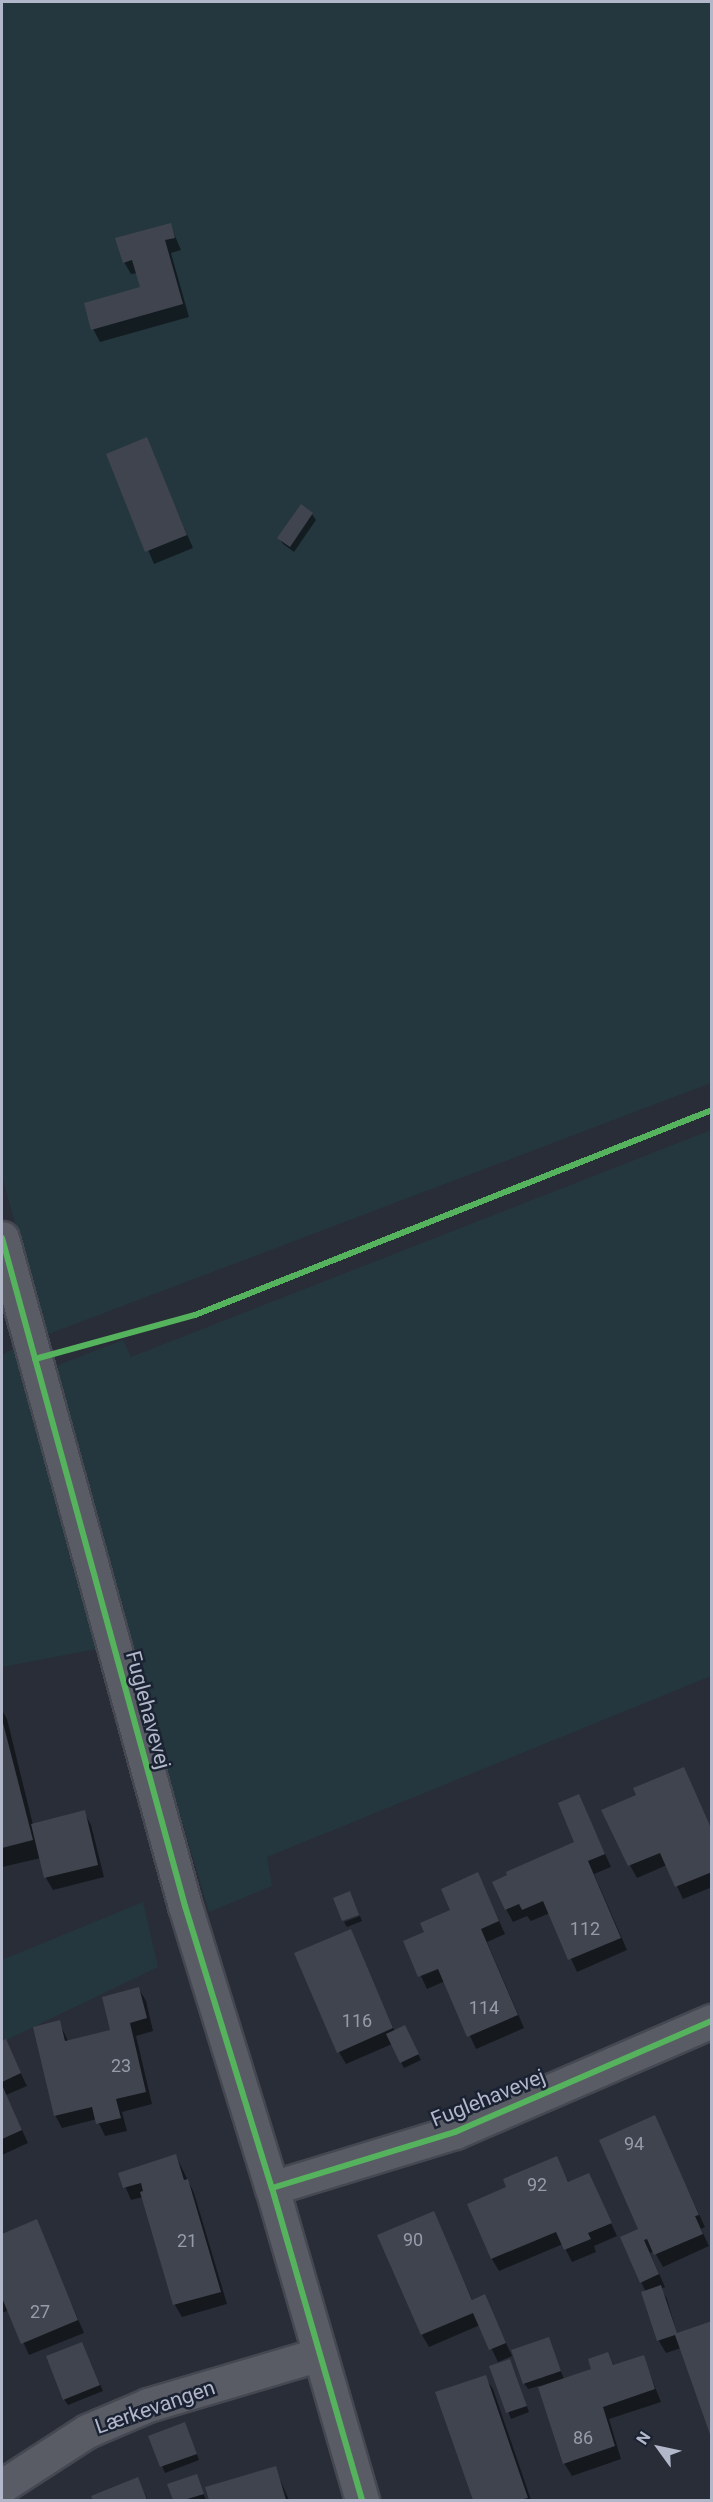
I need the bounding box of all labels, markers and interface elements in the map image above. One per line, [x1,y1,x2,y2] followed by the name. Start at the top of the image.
[120,1648,176,1772] street label: Fuglehavevej
[570,1918,600,1940] house number: 112
[469,1997,499,2019] house number: 114
[342,2010,372,2032] house number: 116
[111,2055,131,2077] house number: 23
[427,2064,549,2132] street label: Fuglehavevej
[624,2133,644,2155] house number: 94
[527,2174,547,2196] house number: 92
[403,2229,423,2251] house number: 90
[177,2230,197,2252] house number: 21
[30,2301,50,2323] house number: 27
[92,2375,218,2439] street label: Lærkevangen
[629,2418,689,2478] north arrow
[573,2427,593,2449] house number: 86
[632,2428,655,2448] text: N

